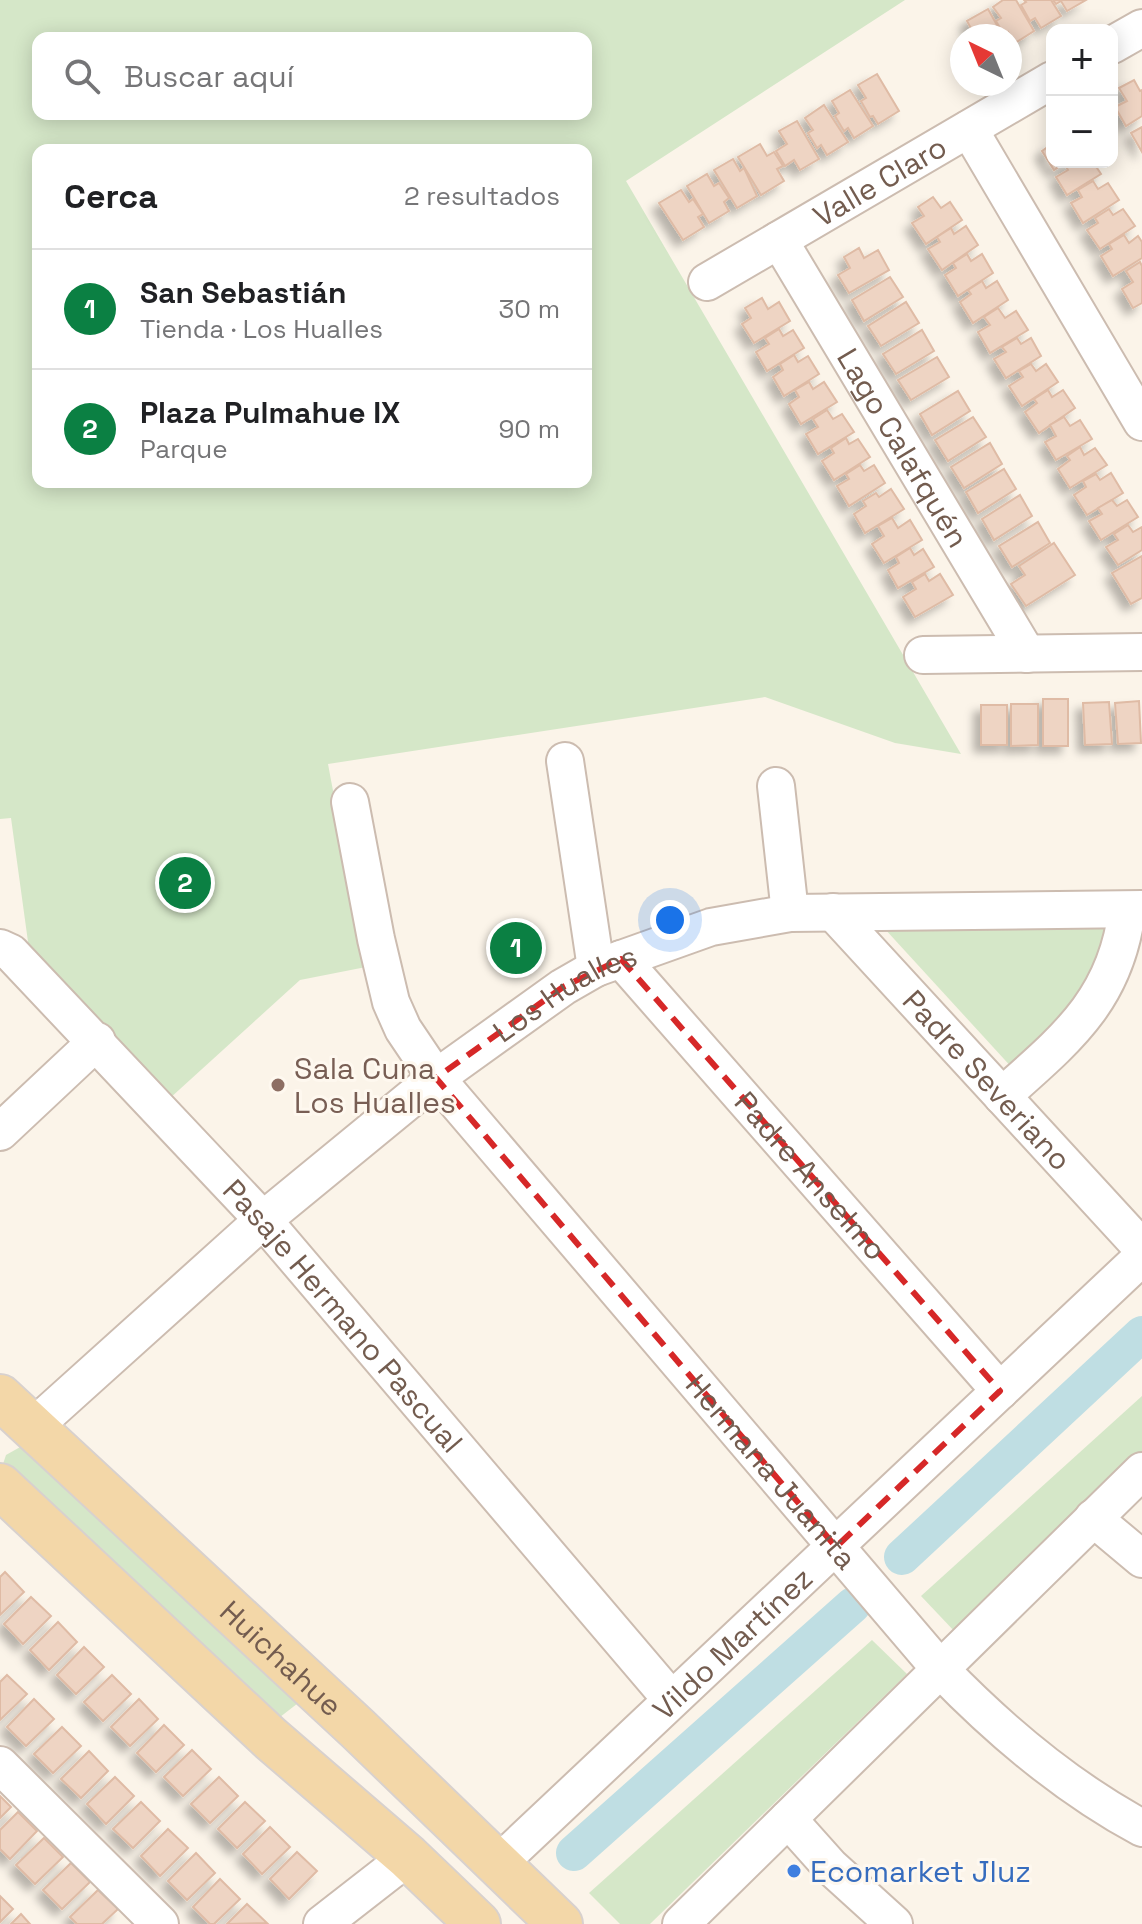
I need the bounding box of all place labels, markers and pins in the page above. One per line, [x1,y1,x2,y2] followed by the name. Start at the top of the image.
[159,853,211,913] pin: 2
[490,918,542,978] pin: 1
[294,1049,456,1122] place label: Sala Cuna Los Hualles
[269,1076,287,1094] marker: Sala Cuna Los Hualles
[810,1852,1031,1891] place label: Ecomarket Jluz
[785,1862,803,1880] marker: Ecomarket Jluz

